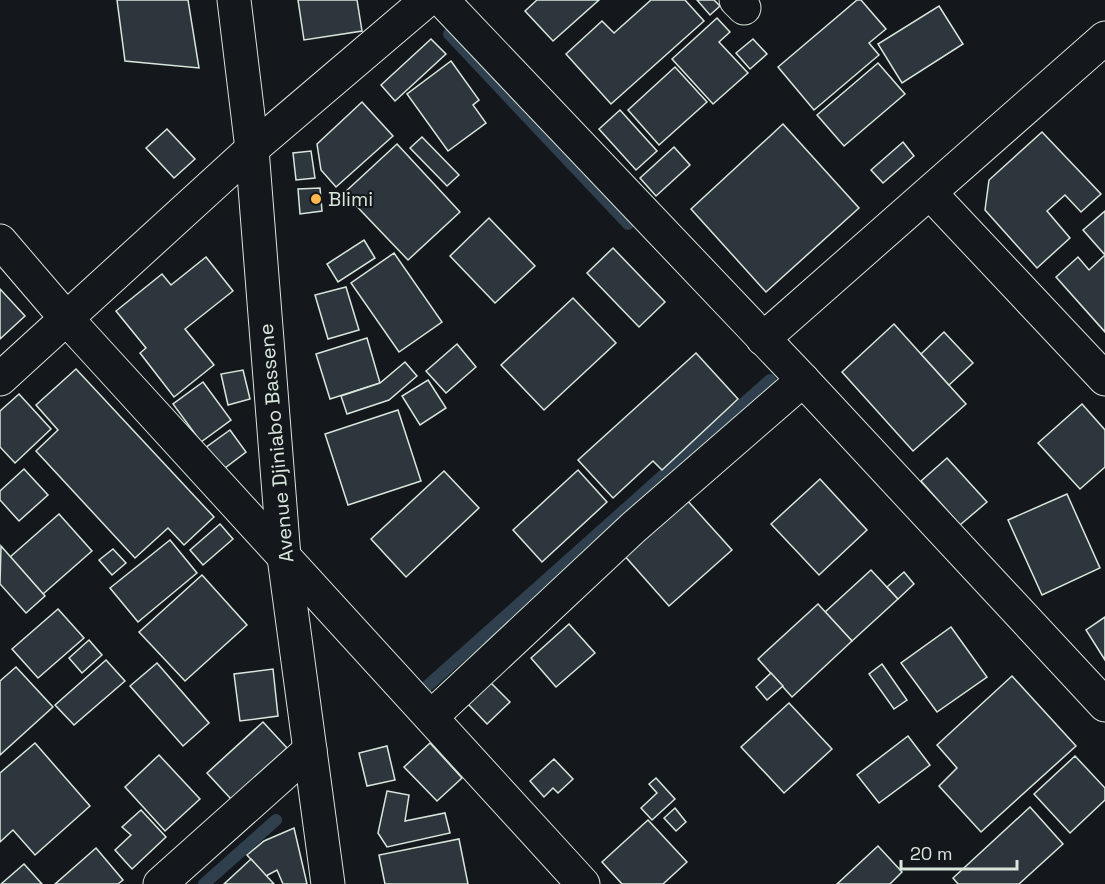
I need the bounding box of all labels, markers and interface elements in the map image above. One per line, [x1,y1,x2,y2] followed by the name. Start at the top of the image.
[328,186,373,212] place label: Blimi
[309,192,323,206] marker: Blimi
[253,323,299,563] street label: Avenue Djiniabo Bassene
[901,833,1016,871] scale bar
[910,842,953,865] text: 20 m

